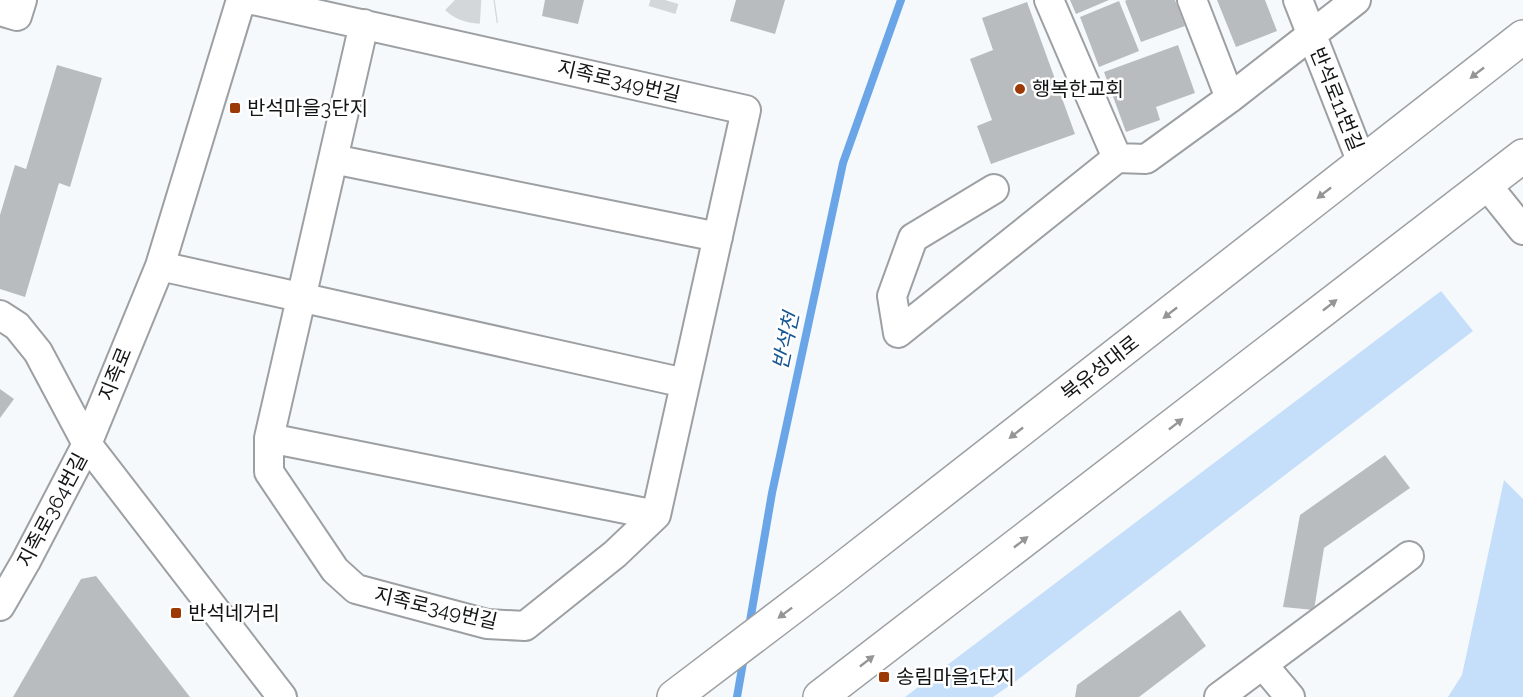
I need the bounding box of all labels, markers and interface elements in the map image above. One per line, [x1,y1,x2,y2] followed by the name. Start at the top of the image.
[1305,44,1369,154] street label: 반석로11번길
[555,55,683,107] street label: 지족로349번길
[1469,66,1485,79] one-way arrow
[1032,77,1124,101] place label: 행복한교회
[1013,82,1027,96] marker: 행복한교회
[247,96,368,120] place label: 반석마을3단지
[228,101,242,115] marker: 반석마을3단지
[1316,187,1331,199] one-way arrow
[1322,298,1338,311] one-way arrow
[767,307,804,372] water label: 반석천
[1162,307,1178,320] one-way arrow
[1056,330,1144,406] street label: 북유성대로
[94,344,136,404] street label: 지족로
[1168,418,1183,430] one-way arrow
[1008,427,1024,440] one-way arrow
[12,449,92,571] street label: 지족로364번길
[1013,536,1029,549] one-way arrow
[372,582,500,634] street label: 지족로349번길
[188,601,280,625] place label: 반석네거리
[169,606,183,620] marker: 반석네거리
[778,606,793,618] one-way arrow
[859,656,874,668] one-way arrow
[896,665,1015,689] place label: 송림마을1단지
[877,670,891,684] marker: 송림마을1단지

